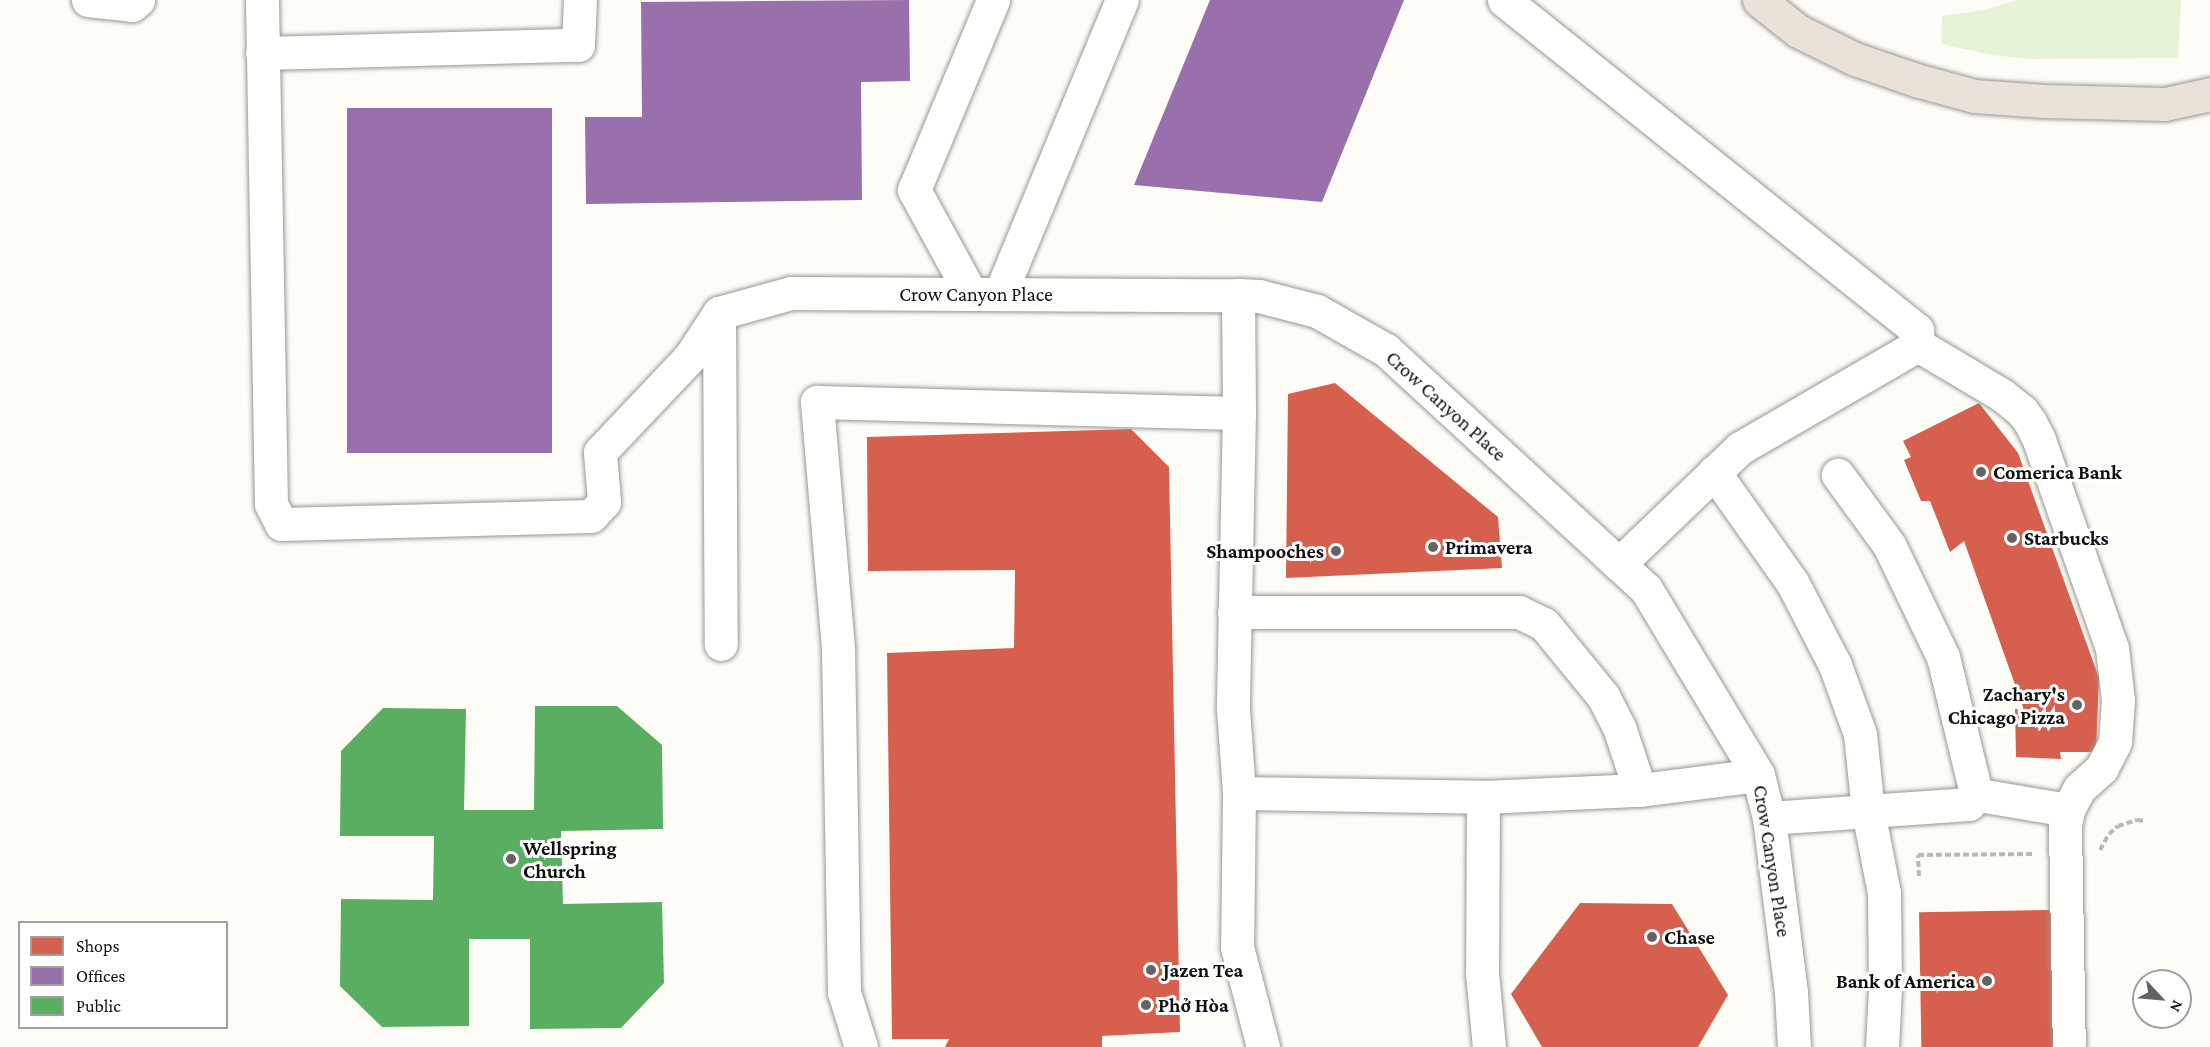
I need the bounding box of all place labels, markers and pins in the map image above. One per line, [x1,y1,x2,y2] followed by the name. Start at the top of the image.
[1993,460,2122,484] place label: Comerica Bank
[1974,465,1988,479] marker: Comerica Bank
[2024,526,2109,550] place label: Starbucks
[2005,531,2019,545] marker: Starbucks
[1445,535,1533,559] place label: Primavera
[1206,539,1324,563] place label: Shampooches
[1426,540,1440,554] marker: Primavera
[1329,544,1343,558] marker: Shampooches
[1948,682,2065,729] place label: Zachary's Chicago Pizza
[2070,698,2084,712] marker: Zachary's Chicago Pizza
[523,836,617,883] place label: Wellspring Church
[504,852,518,866] marker: Wellspring Church
[1664,925,1715,949] place label: Chase
[1645,930,1659,944] marker: Chase
[1163,958,1243,982] place label: Jazen Tea
[1144,963,1158,977] marker: Jazen Tea
[1836,969,1975,993] place label: Bank of America
[1980,974,1994,988] marker: Bank of America
[1158,993,1229,1017] place label: Phở Hòa
[1139,998,1153,1012] marker: Phở Hòa

